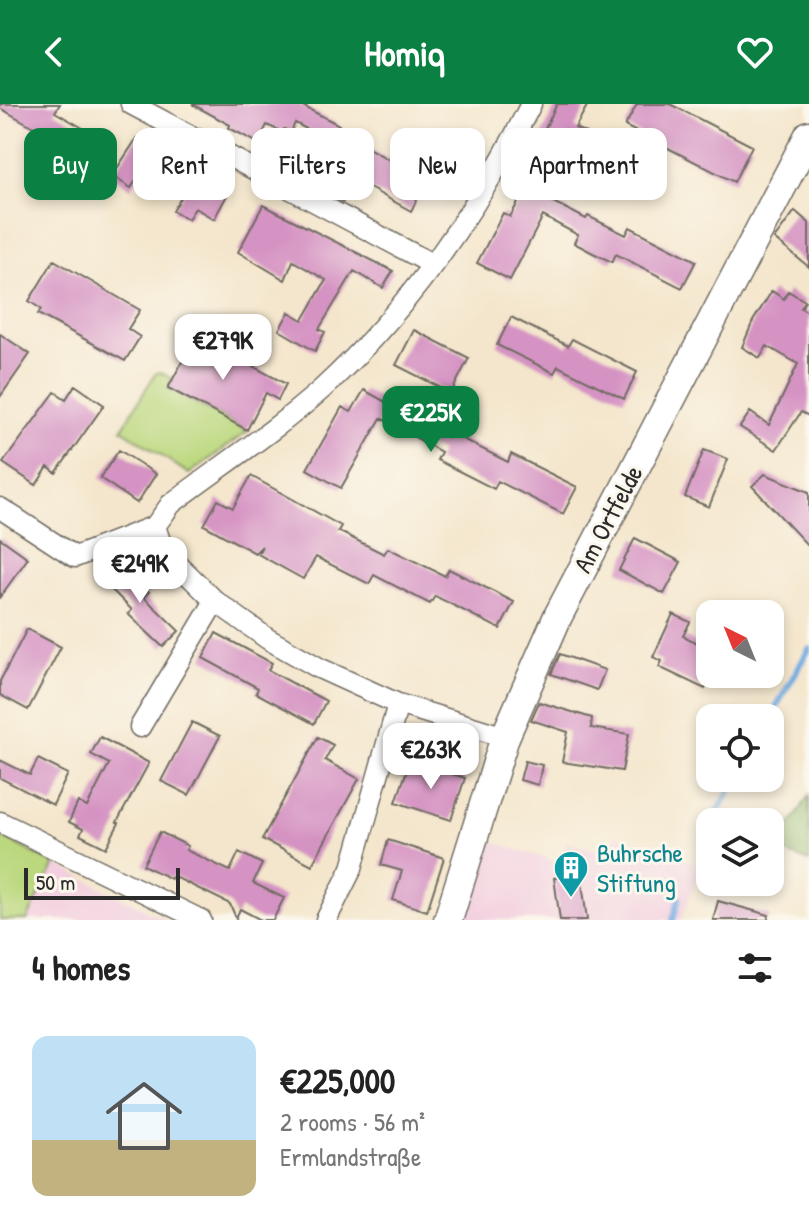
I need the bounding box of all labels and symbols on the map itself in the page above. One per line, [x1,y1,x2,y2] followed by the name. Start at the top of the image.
[167,314,279,382] pin: €279K
[375,386,487,454] pin: €225K
[565,459,650,579] street label: Am Ortfelde
[84,537,196,605] pin: €249K
[696,600,784,688] north arrow
[375,723,487,791] pin: €263K
[597,835,683,900] place label: Buhrsche Stiftung
[552,849,590,899] building icon: Buhrsche Stiftung
[24,864,180,900] scale bar

